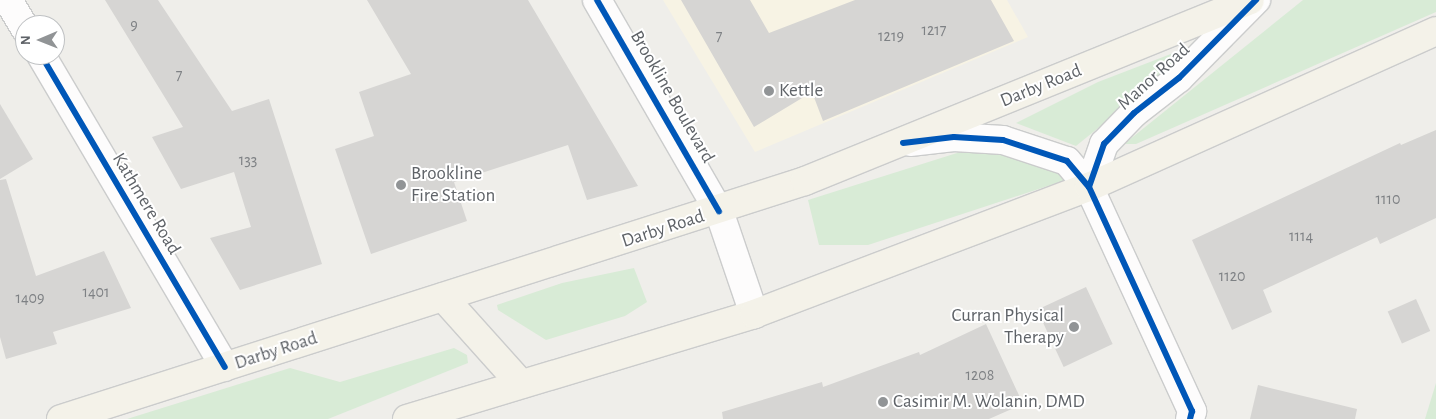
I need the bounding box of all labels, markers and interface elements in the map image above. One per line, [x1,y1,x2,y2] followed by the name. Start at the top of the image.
[15,15,65,65] north arrow
[130,15,138,35] house number: 9
[922,20,946,40] house number: 1217
[716,26,722,46] house number: 7
[878,26,904,46] house number: 1219
[625,27,719,167] street label: Brookline Boulevard
[19,35,33,45] text: N
[1113,39,1195,115] street label: Manor Road
[997,59,1085,113] street label: Darby Road
[176,65,182,85] house number: 7
[779,80,823,102] place label: Kettle
[763,85,775,97] marker: Kettle
[107,149,185,259] street label: Kathmere Road
[239,150,257,170] house number: 133
[411,163,495,207] place label: Brookline Fire Station
[395,179,407,191] marker: Brookline Fire Station
[1376,189,1400,209] house number: 1110
[619,205,707,253] street label: Darby Road
[1289,226,1313,246] house number: 1114
[1219,266,1245,286] house number: 1120
[82,282,110,302] house number: 1401
[15,288,45,308] house number: 1409
[952,305,1064,349] place label: Curran Physical Therapy
[1068,321,1080,333] marker: Curran Physical Therapy
[232,327,320,375] street label: Darby Road
[966,365,994,385] house number: 1208
[893,391,1085,413] place label: Casimir M. Wolanin, DMD
[877,396,889,408] marker: Casimir M. Wolanin, DMD

